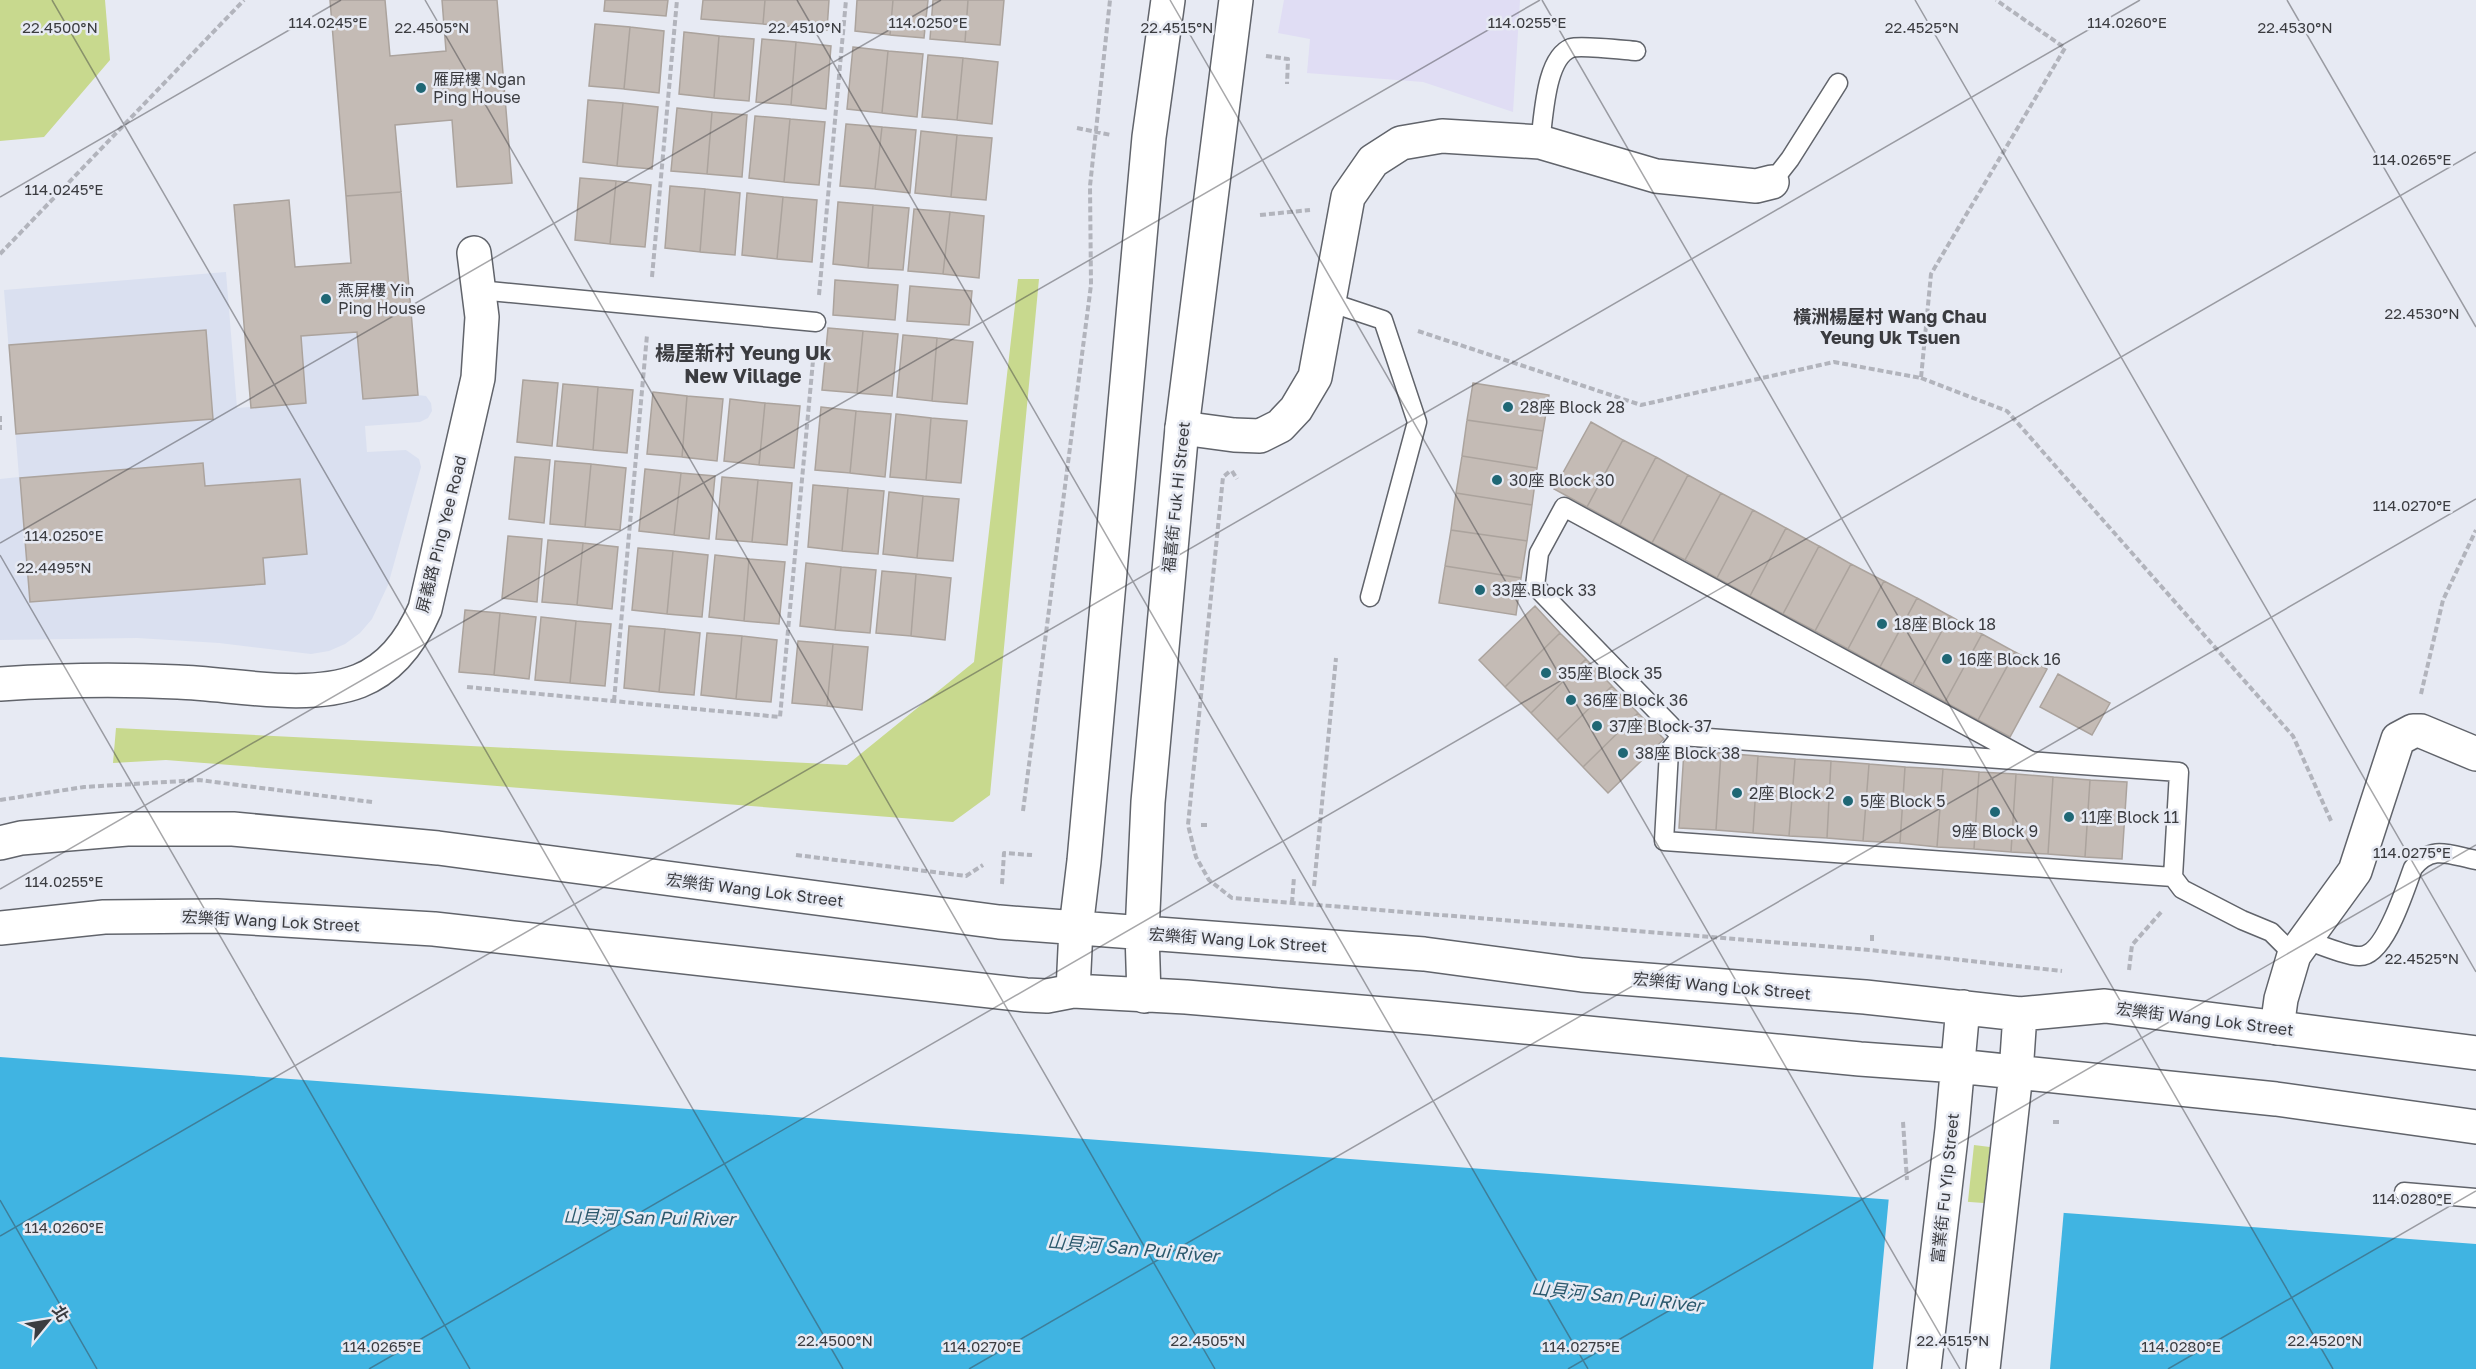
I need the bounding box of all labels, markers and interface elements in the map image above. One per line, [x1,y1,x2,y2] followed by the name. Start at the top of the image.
[288,13,368,31] text: 114.0245°E
[888,13,968,31] text: 114.0250°E
[1488,13,1566,31] text: 114.0255°E
[2087,13,2167,31] text: 114.0260°E
[22,18,98,36] text: 22.4500°N
[394,18,470,36] text: 22.4505°N
[768,18,842,36] text: 22.4510°N
[1141,18,1213,36] text: 22.4515°N
[1885,18,1959,36] text: 22.4525°N
[2257,18,2333,36] text: 22.4530°N
[433,69,526,107] place label: 雁屏樓 Ngan Ping House
[414,81,428,95] marker: 雁屏樓 Ngan Ping House
[2373,150,2451,168] text: 114.0265°E
[24,180,104,198] text: 114.0245°E
[338,280,426,318] place label: 燕屏樓 Yin Ping House
[319,292,333,306] marker: 燕屏樓 Yin Ping House
[2384,304,2460,322] text: 22.4530°N
[1793,305,1987,348] district label: 橫洲楊屋村 Wang Chau Yeung Uk Tsuen
[655,340,832,387] district label: 楊屋新村 Yeung Uk New Village
[1520,397,1625,417] place label: 28座 Block 28
[1501,400,1515,414] marker: 28座 Block 28
[1158,420,1194,574] street label: 福喜街 Fuk Hi Street
[412,453,470,615] street label: 屏義路 Ping Yee Road
[1509,470,1615,490] place label: 30座 Block 30
[1490,473,1504,487] marker: 30座 Block 30
[2373,496,2451,514] text: 114.0270°E
[24,526,104,544] text: 114.0250°E
[16,558,92,576] text: 22.4495°N
[1492,580,1596,600] place label: 33座 Block 33
[1473,583,1487,597] marker: 33座 Block 33
[1894,614,1996,634] place label: 18座 Block 18
[1875,617,1889,631] marker: 18座 Block 18
[1959,649,2061,669] place label: 16座 Block 16
[1940,652,1954,666] marker: 16座 Block 16
[1558,663,1662,683] place label: 35座 Block 35
[1539,666,1553,680] marker: 35座 Block 35
[1583,690,1688,710] place label: 36座 Block 36
[1564,693,1578,707] marker: 36座 Block 36
[1609,716,1712,736] place label: 37座 Block 37
[1590,719,1604,733] marker: 37座 Block 37
[1635,743,1740,763] place label: 38座 Block 38
[1616,746,1630,760] marker: 38座 Block 38
[1749,783,1835,803] place label: 2座 Block 2
[1730,786,1744,800] marker: 2座 Block 2
[1860,791,1946,811] place label: 5座 Block 5
[1841,794,1855,808] marker: 5座 Block 5
[1988,805,2002,819] marker: 9座 Block 9
[2081,807,2179,827] place label: 11座 Block 11
[2062,810,2076,824] marker: 11座 Block 11
[1952,821,2038,841] place label: 9座 Block 9
[2373,843,2451,861] text: 114.0275°E
[665,869,845,911] street label: 宏樂街 Wang Lok Street
[25,872,103,890] text: 114.0255°E
[181,906,361,936] street label: 宏樂街 Wang Lok Street
[1148,924,1328,956] street label: 宏樂街 Wang Lok Street
[2385,949,2459,967] text: 22.4525°N
[1632,968,1812,1004] street label: 宏樂街 Wang Lok Street
[2115,998,2295,1040] street label: 宏樂街 Wang Lok Street
[1927,1112,1963,1264] street label: 富業街 Fu Yip Street
[2372,1189,2452,1207] text: 114.0280°E
[563,1205,738,1230] water label: 山貝河 San Pui River
[24,1218,104,1236] text: 114.0260°E
[1046,1230,1223,1267] water label: 山貝河 San Pui River
[1530,1276,1707,1316] water label: 山貝河 San Pui River
[18,1291,78,1351] north arrow
[48,1302,74,1325] text: 北
[797,1331,873,1349] text: 22.4500°N
[1170,1331,1246,1349] text: 22.4505°N
[1917,1331,1989,1349] text: 22.4515°N
[2287,1331,2363,1349] text: 22.4520°N
[343,1337,421,1355] text: 114.0265°E
[943,1337,1021,1355] text: 114.0270°E
[1542,1337,1620,1355] text: 114.0275°E
[2141,1337,2221,1355] text: 114.0280°E

